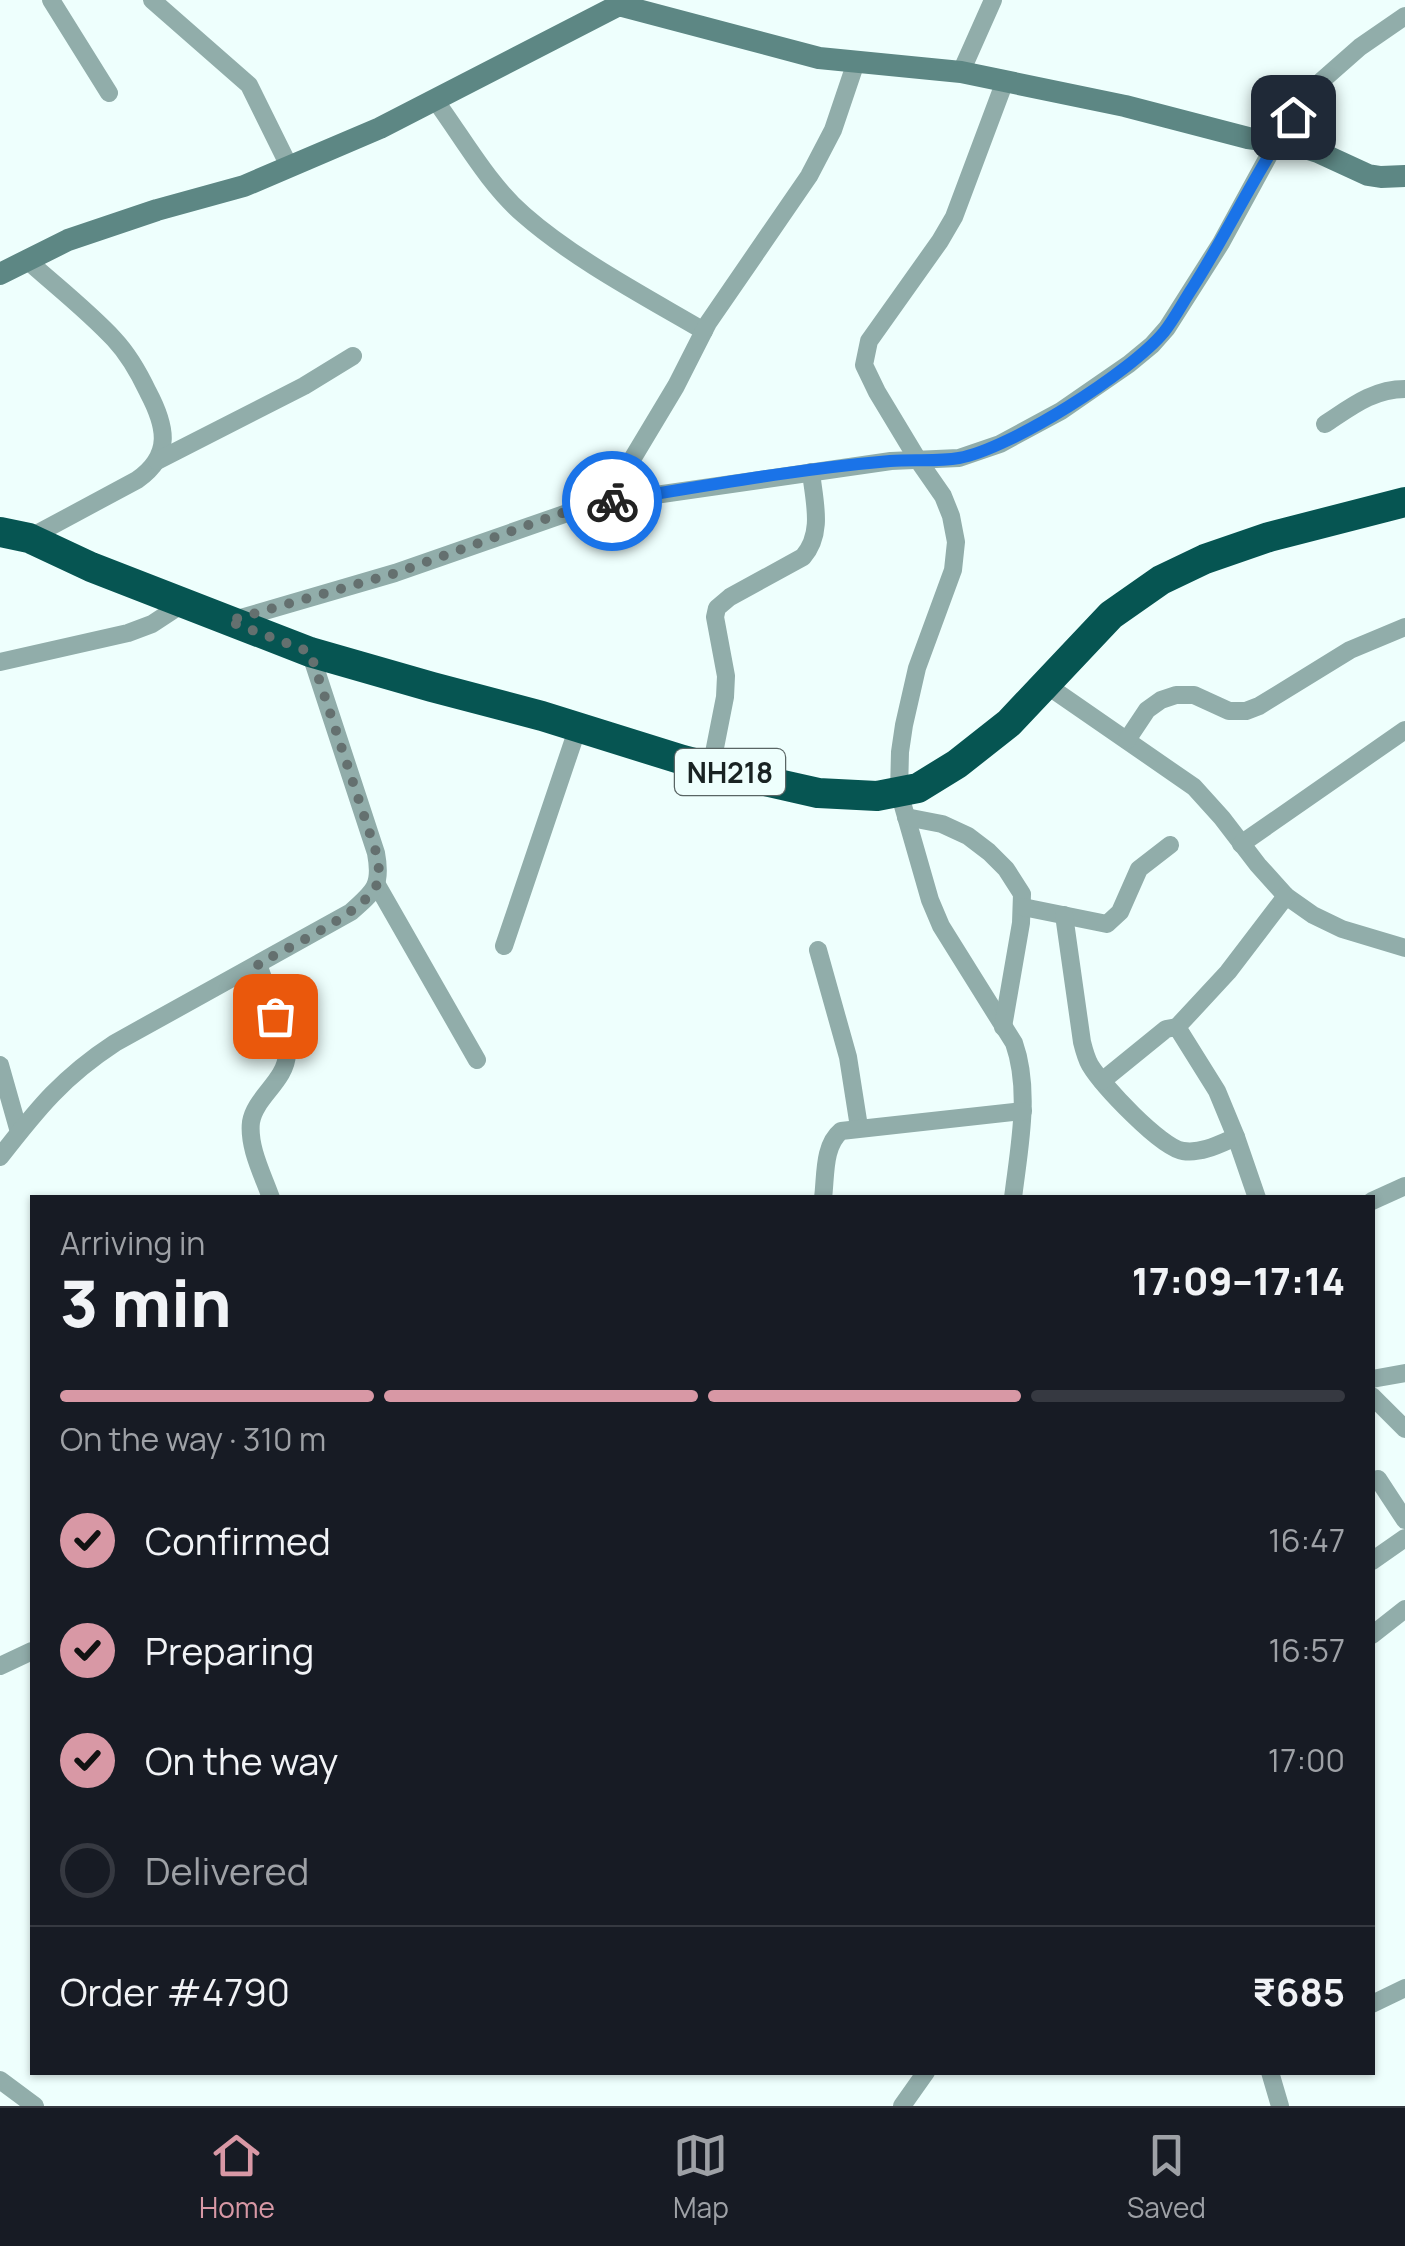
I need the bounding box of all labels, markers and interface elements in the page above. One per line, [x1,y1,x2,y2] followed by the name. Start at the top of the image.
[1251,75,1336,160] pin
[1266,90,1321,145] icon: home
[562,451,662,551] courier
[585,474,640,529] icon: bike
[675,749,785,795] road number: NH218
[233,974,318,1059] pin
[248,989,303,1044] icon: bag
[60,1221,205,1265] text: Arriving in
[1132,1254,1345,1306] text: 17:09–17:14
[60,1258,232,1347] text: 3 min
[60,1417,326,1461] text: On the way · 310 m
[60,1513,115,1568] icon: check
[145,1514,331,1566] text: Confirmed
[1268,1518,1345,1562] text: 16:47
[60,1623,115,1678] icon: check
[145,1624,314,1676] text: Preparing
[1269,1628,1345,1672] text: 16:57
[60,1733,115,1788] icon: check
[145,1734,338,1786] text: On the way
[1268,1738,1345,1782] text: 17:00
[145,1844,309,1896] text: Delivered
[60,1965,290,2017] text: Order #4790
[1252,1965,1345,2017] text: ₹685
[199,2128,275,2226] tab: Home
[673,2128,729,2226] tab: Map
[1127,2128,1206,2226] tab: Saved

